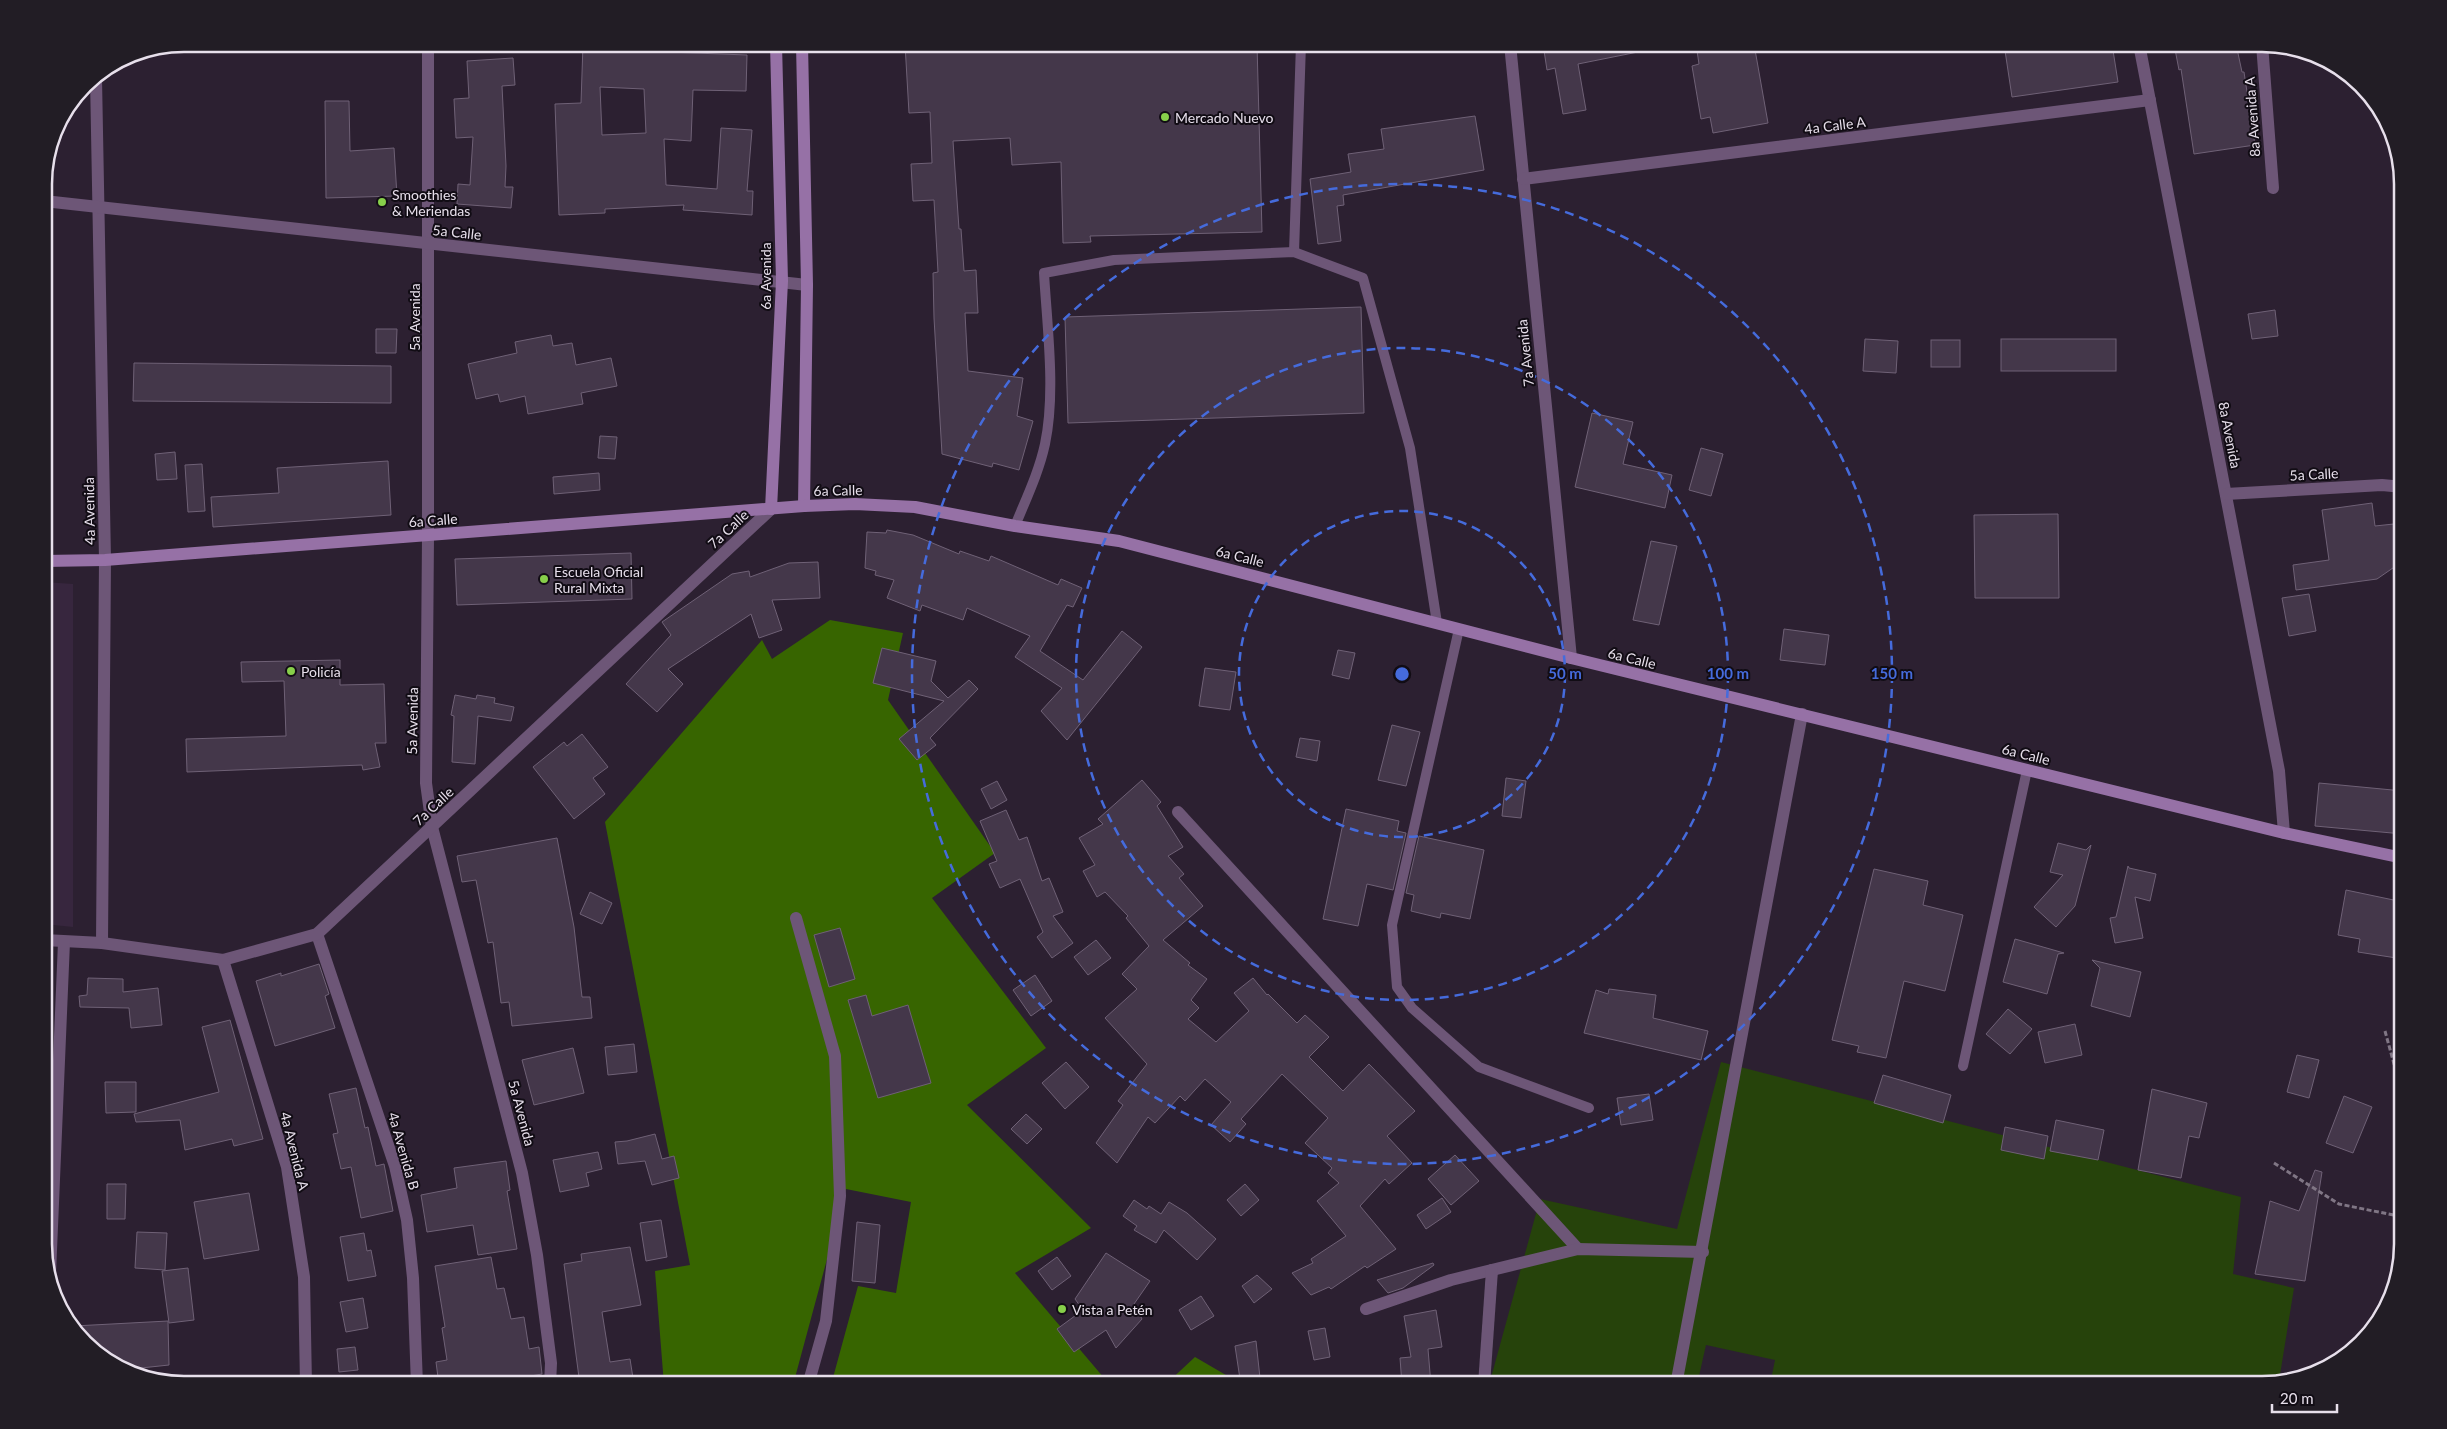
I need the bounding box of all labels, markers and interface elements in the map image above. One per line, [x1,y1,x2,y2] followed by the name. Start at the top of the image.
[2241,76,2263,158] street label: 8a Avenida A
[1175,109,1274,126] place label: Mercado Nuevo
[1159,111,1171,123] marker: Mercado Nuevo
[1803,113,1867,137] street label: 4a Calle A
[392,186,470,219] place label: Smoothies & Meriendas
[376,196,388,208] marker: Smoothies & Meriendas
[432,221,482,243] street label: 5a Calle
[757,242,774,310] street label: 6a Avenida
[406,283,423,351] street label: 5a Avenida
[1513,319,1537,387] street label: 7a Avenida
[2215,400,2245,470] street label: 8a Avenida
[2289,464,2339,484] street label: 5a Calle
[80,477,98,545] street label: 4a Avenida
[813,481,863,499] street label: 6a Calle
[704,506,752,552] street label: 7a Calle
[408,510,458,530] street label: 6a Calle
[1214,542,1266,570] street label: 6a Calle
[554,563,643,596] place label: Escuela Oficial Rural Mixta
[538,573,550,585] marker: Escuela Oficial Rural Mixta
[1606,644,1658,672] street label: 6a Calle
[301,663,341,680] place label: Policía
[1548,664,1582,682] text: 50 m
[1707,664,1749,682] text: 100 m
[1871,664,1913,682] text: 150 m
[285,665,297,677] marker: Policía
[1393,665,1411,683] centre of rings
[403,687,421,755] street label: 5a Avenida
[2000,740,2052,768] street label: 6a Calle
[409,783,457,829] street label: 7a Calle
[505,1078,539,1148] street label: 5a Avenida
[277,1110,313,1192] street label: 4a Avenida A
[385,1110,423,1192] street label: 4a Avenida B
[1072,1301,1153,1318] place label: Vista a Petén
[1056,1303,1068,1315] marker: Vista a Petén
[2272,1382,2337,1414] scale bar
[2280,1389,2314,1407] text: 20 m

